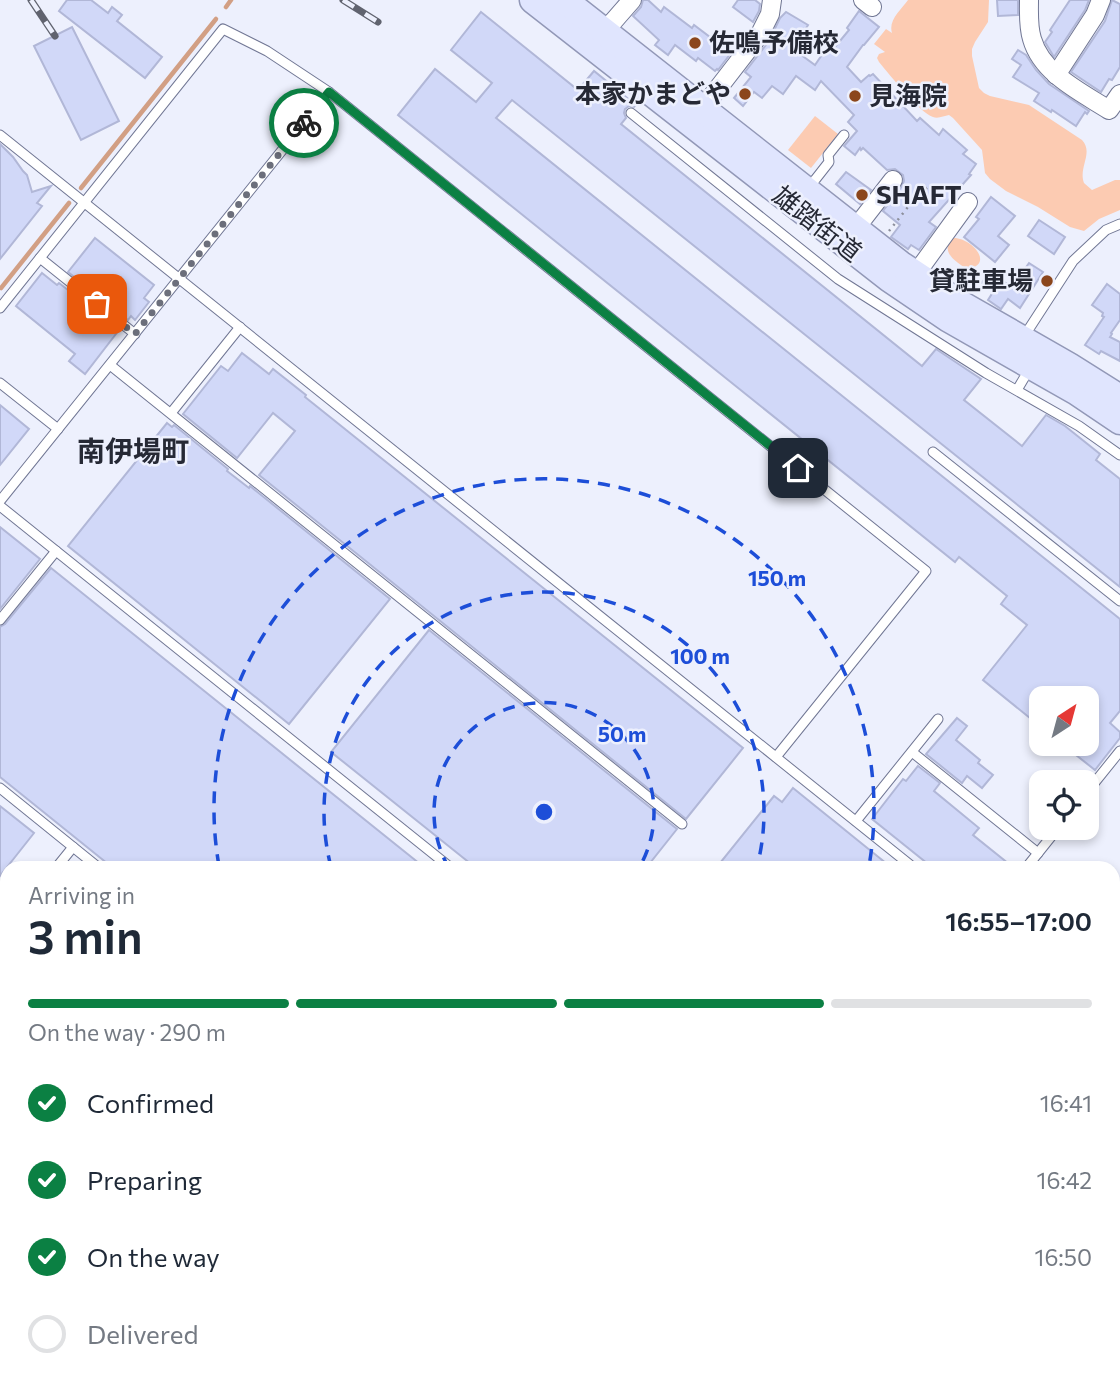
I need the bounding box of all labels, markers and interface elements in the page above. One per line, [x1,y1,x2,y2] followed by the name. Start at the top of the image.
[709,26,839,57] place label: 佐鳴予備校
[687,35,703,51] marker: 佐鳴予備校
[575,77,731,108] place label: 本家かまどや
[869,79,947,110] place label: 見海院
[737,86,753,102] marker: 本家かまどや
[269,88,339,158] courier
[847,88,863,104] marker: 見海院
[285,104,323,142] icon: bike
[876,178,962,209] place label: SHAFT
[767,179,868,267] street label: 雄踏街道
[854,187,870,203] marker: SHAFT
[929,264,1033,295] place label: 貸駐車場
[1039,273,1055,289] marker: 貸駐車場
[67,274,127,334] pin
[78,285,116,323] icon: bag
[77,433,189,467] district label: 南伊場町
[768,438,828,498] pin
[779,449,817,487] icon: home
[748,565,806,590] text: 150 m
[670,643,730,668] text: 100 m
[1029,686,1099,756] north arrow
[1029,686,1099,840] map controls
[598,721,646,746] text: 50 m
[1029,770,1099,840] button: locate
[532,800,556,824] centre of rings
[28,881,135,909] text: Arriving in
[945,905,1092,936] text: 16:55–17:00
[28,907,143,963] text: 3 min
[28,1018,226,1046] text: On the way · 290 m
[28,1084,66,1122] icon: check
[87,1087,214,1118] text: Confirmed
[1040,1089,1092,1117] text: 16:41
[28,1161,66,1199] icon: check
[87,1164,202,1195] text: Preparing
[1037,1166,1092,1194] text: 16:42
[28,1238,66,1276] icon: check
[87,1241,220,1272] text: On the way
[1035,1243,1092,1271] text: 16:50
[87,1318,198,1349] text: Delivered

